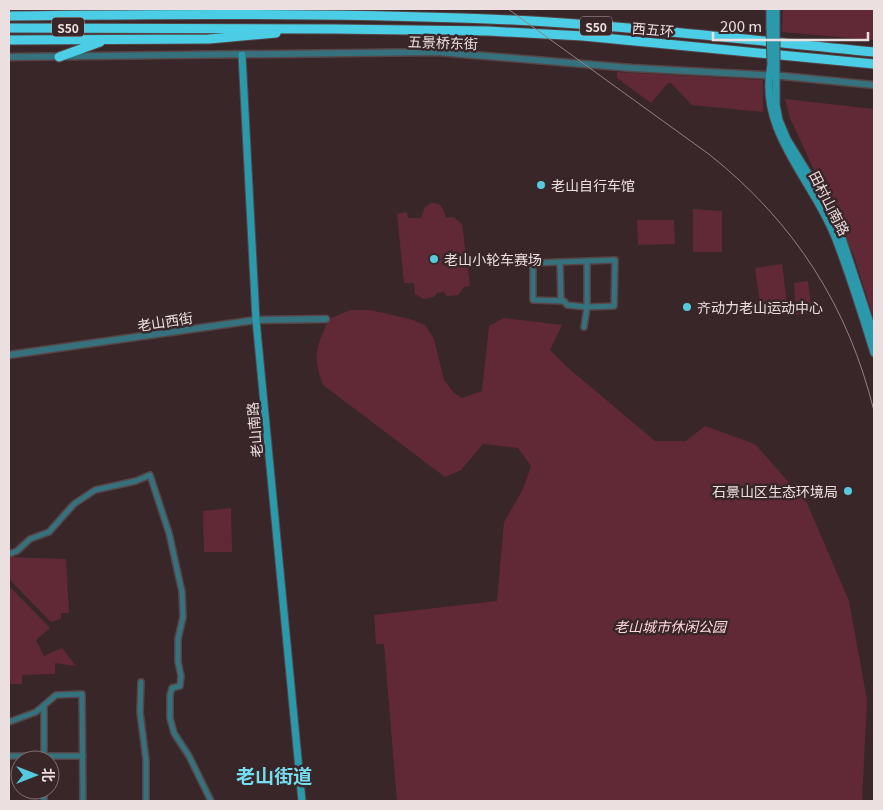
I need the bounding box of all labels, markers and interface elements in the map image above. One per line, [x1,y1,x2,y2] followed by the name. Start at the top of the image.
[713,10,868,42] scale bar
[720,15,762,36] text: 200 m
[580,16,612,36] road number: S50
[631,17,675,41] street label: 西五环
[52,18,84,36] road number: S50
[408,31,478,53] street label: 五景桥东街
[805,167,855,239] street label: 田村山南路
[551,175,635,195] place label: 老山自行车馆
[535,179,547,191] marker: 老山自行车馆
[444,249,542,269] place label: 老山小轮车赛场
[428,253,440,265] marker: 老山小轮车赛场
[697,297,823,317] place label: 齐动力老山运动中心
[681,301,693,313] marker: 齐动力老山运动中心
[136,307,194,335] street label: 老山西街
[242,401,266,459] street label: 老山南路
[712,481,838,501] place label: 石景山区生态环境局
[842,485,854,497] marker: 石景山区生态环境局
[614,616,728,636] park label: 老山城市休闲公园
[10,750,60,800] north arrow
[236,761,312,788] district label: 老山街道
[39,768,59,782] text: 北

